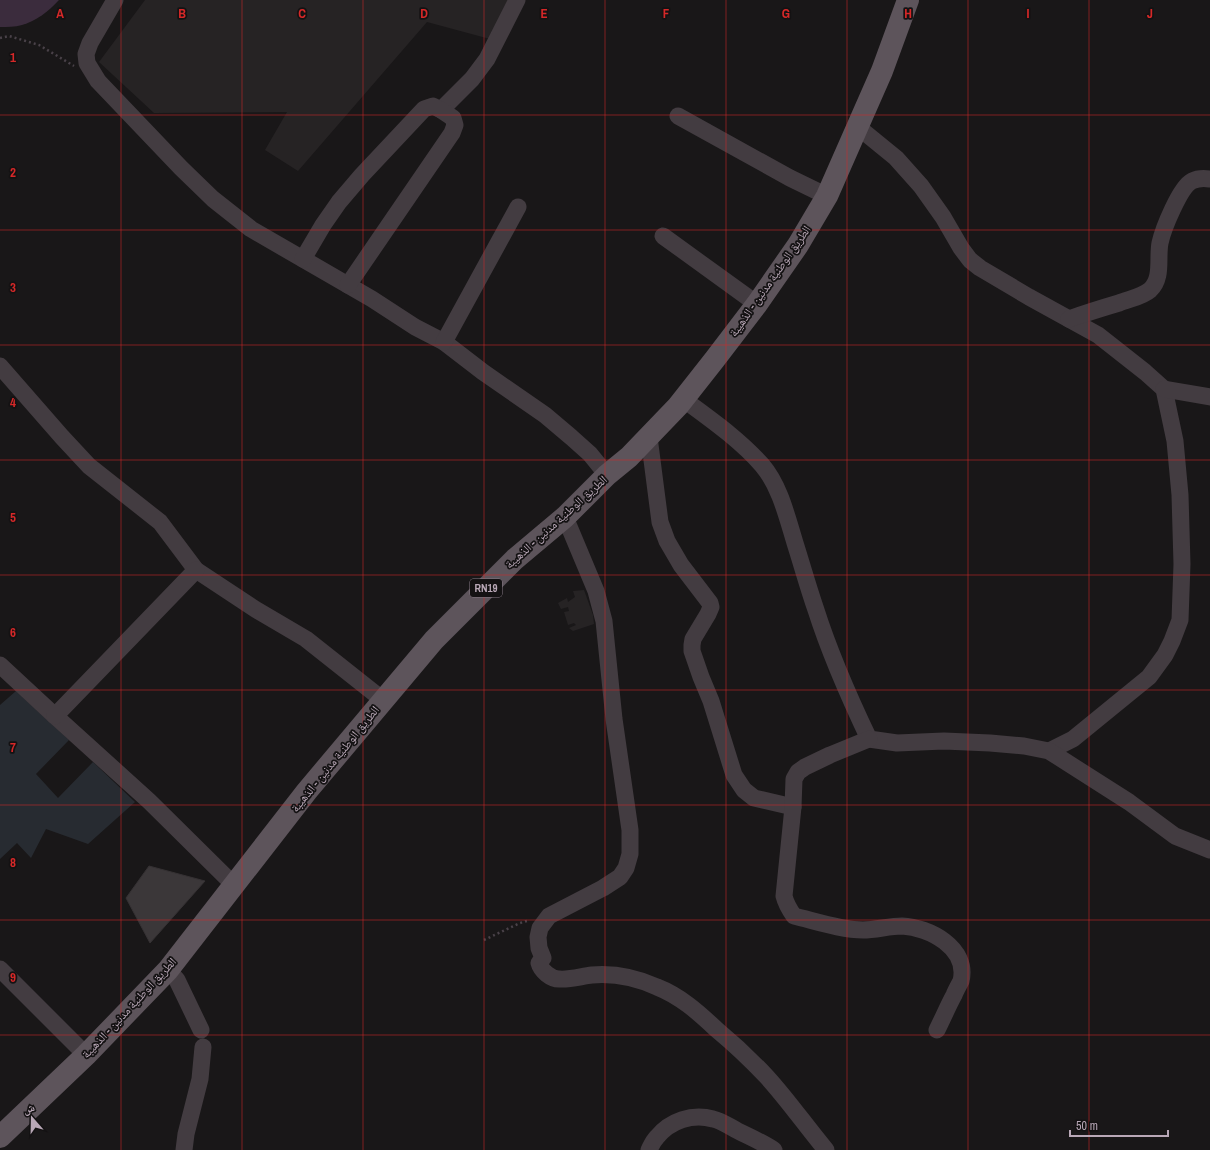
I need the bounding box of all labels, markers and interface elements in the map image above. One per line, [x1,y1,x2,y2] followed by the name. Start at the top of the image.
[56,5,64,22] text: A
[178,5,186,22] text: B
[298,5,306,22] text: C
[420,5,428,22] text: D
[540,5,548,22] text: E
[663,5,670,22] text: F
[782,5,790,22] text: G
[904,5,912,22] text: H
[1027,5,1030,22] text: I
[1147,5,1153,22] text: J
[10,49,16,66] text: 1
[10,164,16,181] text: 2
[726,222,815,340] street label: الطريق الوطنية مدنين - الذهيبة
[10,279,16,296] text: 3
[10,394,16,411] text: 4
[502,472,611,572] street label: الطريق الوطنية مدنين - الذهيبة
[10,509,16,526] text: 5
[470,579,502,597] road number: RN19
[10,624,16,641] text: 6
[287,702,383,815] street label: الطريق الوطنية مدنين - الذهيبة
[10,739,16,756] text: 7
[10,854,16,871] text: 8
[78,954,180,1062] street label: الطريق الوطنية مدنين - الذهيبة
[10,969,16,986] text: 9
[12,1098,52,1138] north arrow
[21,1100,37,1118] text: ش
[1070,1112,1168,1138] scale bar
[1076,1118,1098,1134] text: 50 m

